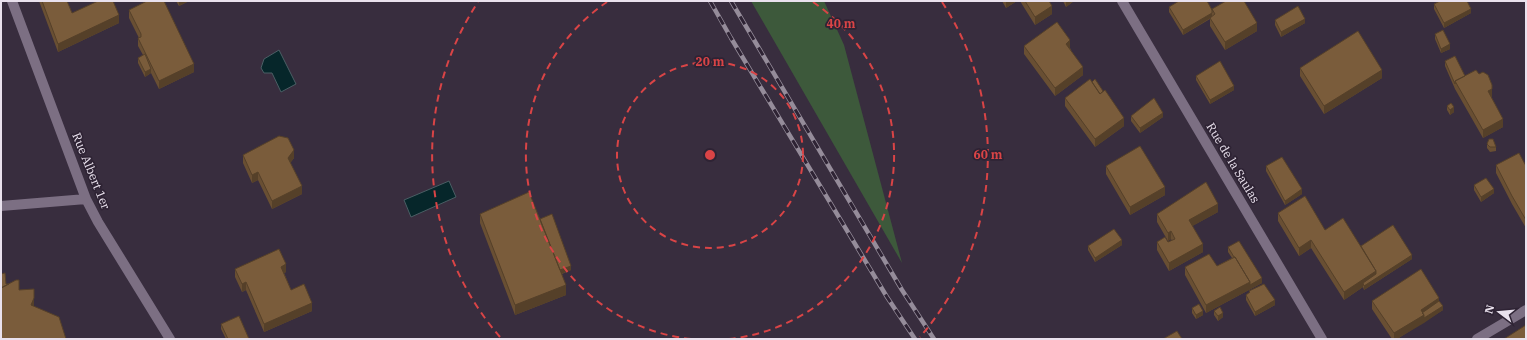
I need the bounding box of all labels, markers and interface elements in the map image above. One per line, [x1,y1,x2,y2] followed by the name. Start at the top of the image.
[827,16,856,31] text: 40 m
[696,54,725,69] text: 20 m
[1204,120,1263,206] street label: Rue de la Saulas
[69,130,114,212] street label: Rue Albert 1er
[974,147,1003,162] text: 60 m
[703,148,717,162] centre of rings
[1479,292,1519,332] north arrow
[1481,303,1497,315] text: N

